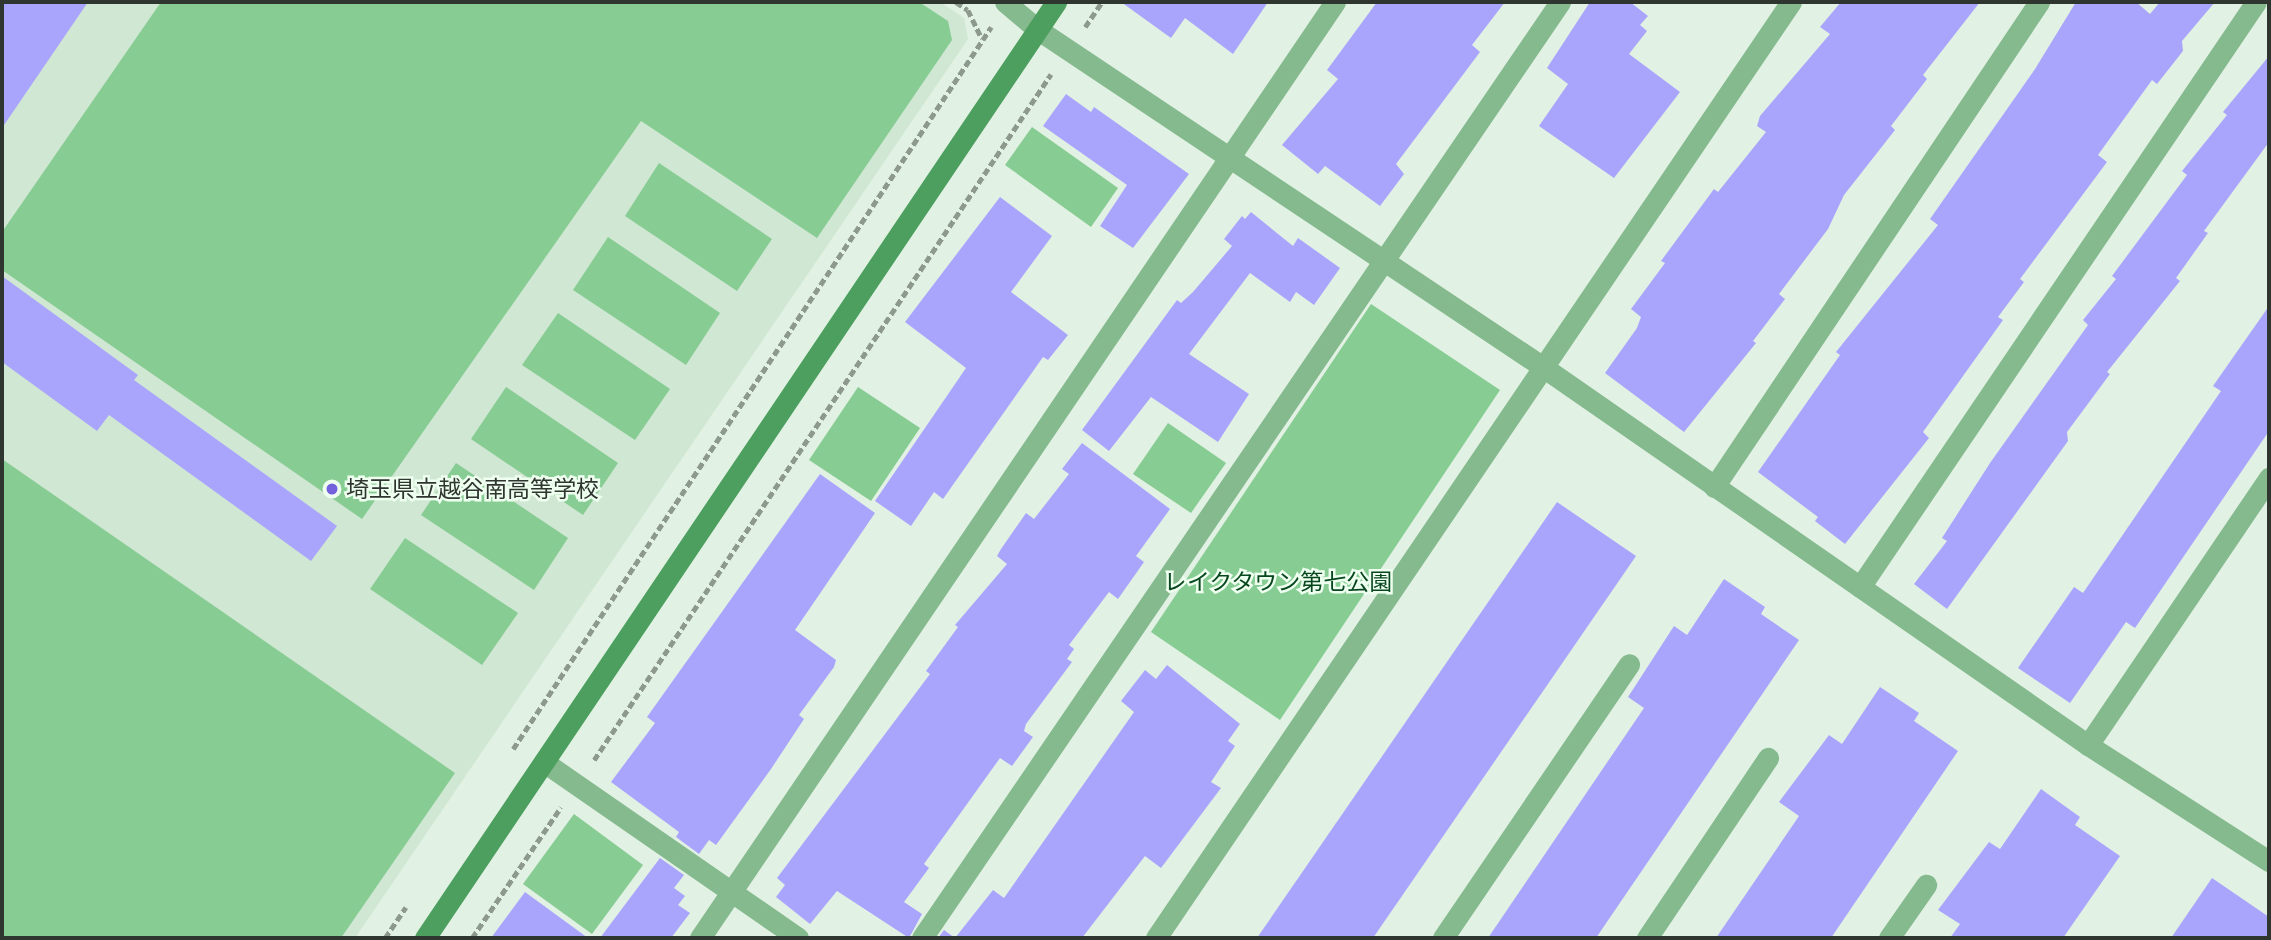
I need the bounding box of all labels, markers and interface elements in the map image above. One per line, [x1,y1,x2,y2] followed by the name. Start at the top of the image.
[346,475,599,503] place label: 埼玉県立越谷南高等学校
[324,481,340,497] marker: 埼玉県立越谷南高等学校
[1163,568,1393,596] park label: レイクタウン第七公園

